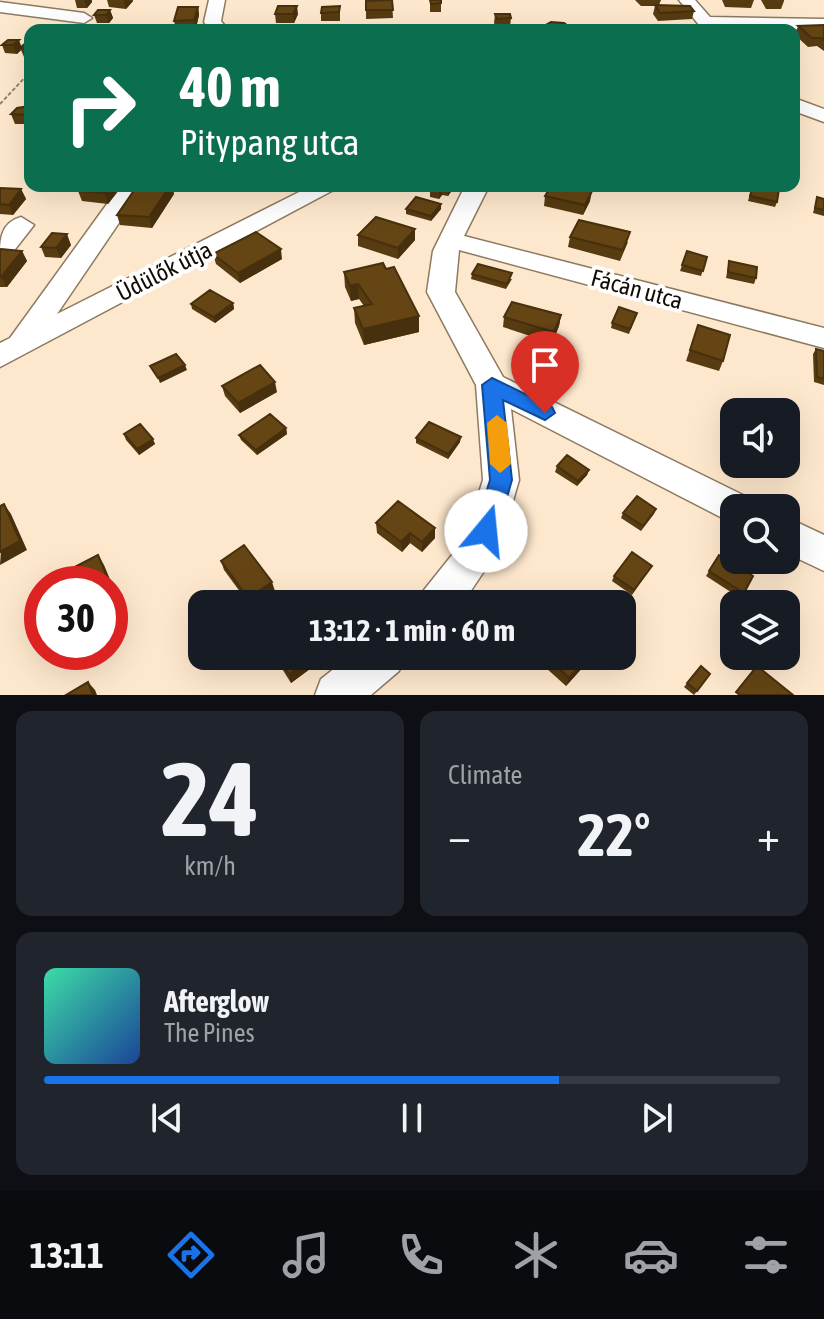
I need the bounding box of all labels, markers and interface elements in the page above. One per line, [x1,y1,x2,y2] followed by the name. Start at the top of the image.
[180,55,281,119] text: 40 m
[48,56,152,160] icon: right
[180,121,360,163] text: Pitypang utca
[112,235,216,307] street label: Üdülők útja
[588,264,686,314] street label: Fácán utca
[511,331,579,413] pin
[523,343,567,387] icon: arrive
[720,398,800,670] map controls
[720,398,800,478] button: sound
[444,489,528,573] position arrow
[720,494,800,574] button: search
[24,566,128,670] speed limit sign: 30
[720,590,800,670] button: layers
[309,613,515,647] text: 13:12 · 1 min · 60 m
[161,739,259,858] text: 24
[448,760,522,790] text: Climate
[578,800,650,869] text: 22°
[448,810,471,860] text: −
[757,810,780,860] text: +
[184,851,236,881] text: km/h
[164,984,269,1018] text: Afterglow
[164,1018,255,1048] text: The Pines
[145,1096,189,1140] icon: previous
[390,1096,434,1140] icon: pause
[635,1096,679,1140] icon: next
[163,1227,219,1283] icon: directions
[278,1227,334,1283] icon: music
[393,1227,449,1283] icon: phone
[508,1227,564,1283] icon: climate
[623,1227,679,1283] icon: car
[738,1227,794,1283] icon: filters
[30,1234,104,1276] text: 13:11

